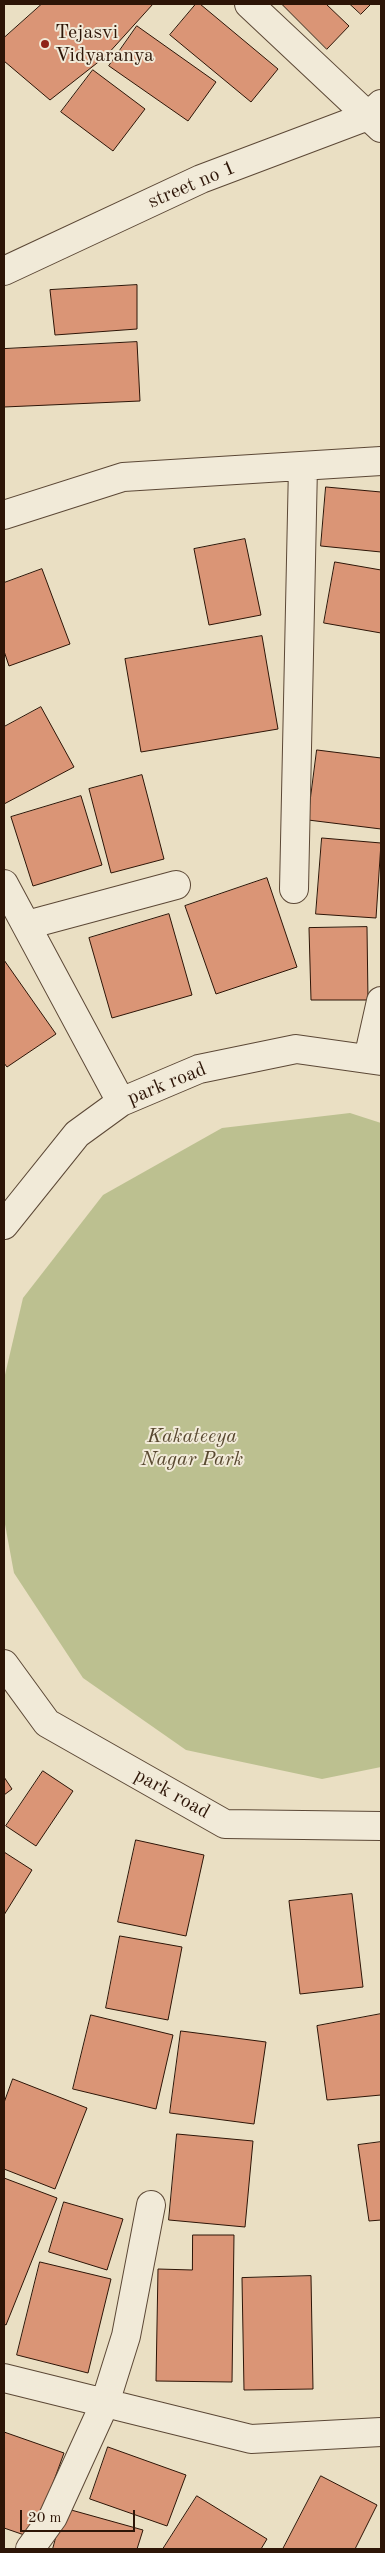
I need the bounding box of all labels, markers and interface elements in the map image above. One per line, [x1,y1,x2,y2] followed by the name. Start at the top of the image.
[55,21,154,68] place label: Tejasvi Vidyaranya
[39,38,51,50] marker: Tejasvi Vidyaranya
[145,156,239,214] street label: street no 1
[124,1057,210,1111] street label: park road
[141,1425,243,1472] park label: Kakateeya Nagar Park
[130,1763,214,1825] street label: park road
[22,2500,138,2532] scale bar
[28,2511,62,2526] text: 20 m

